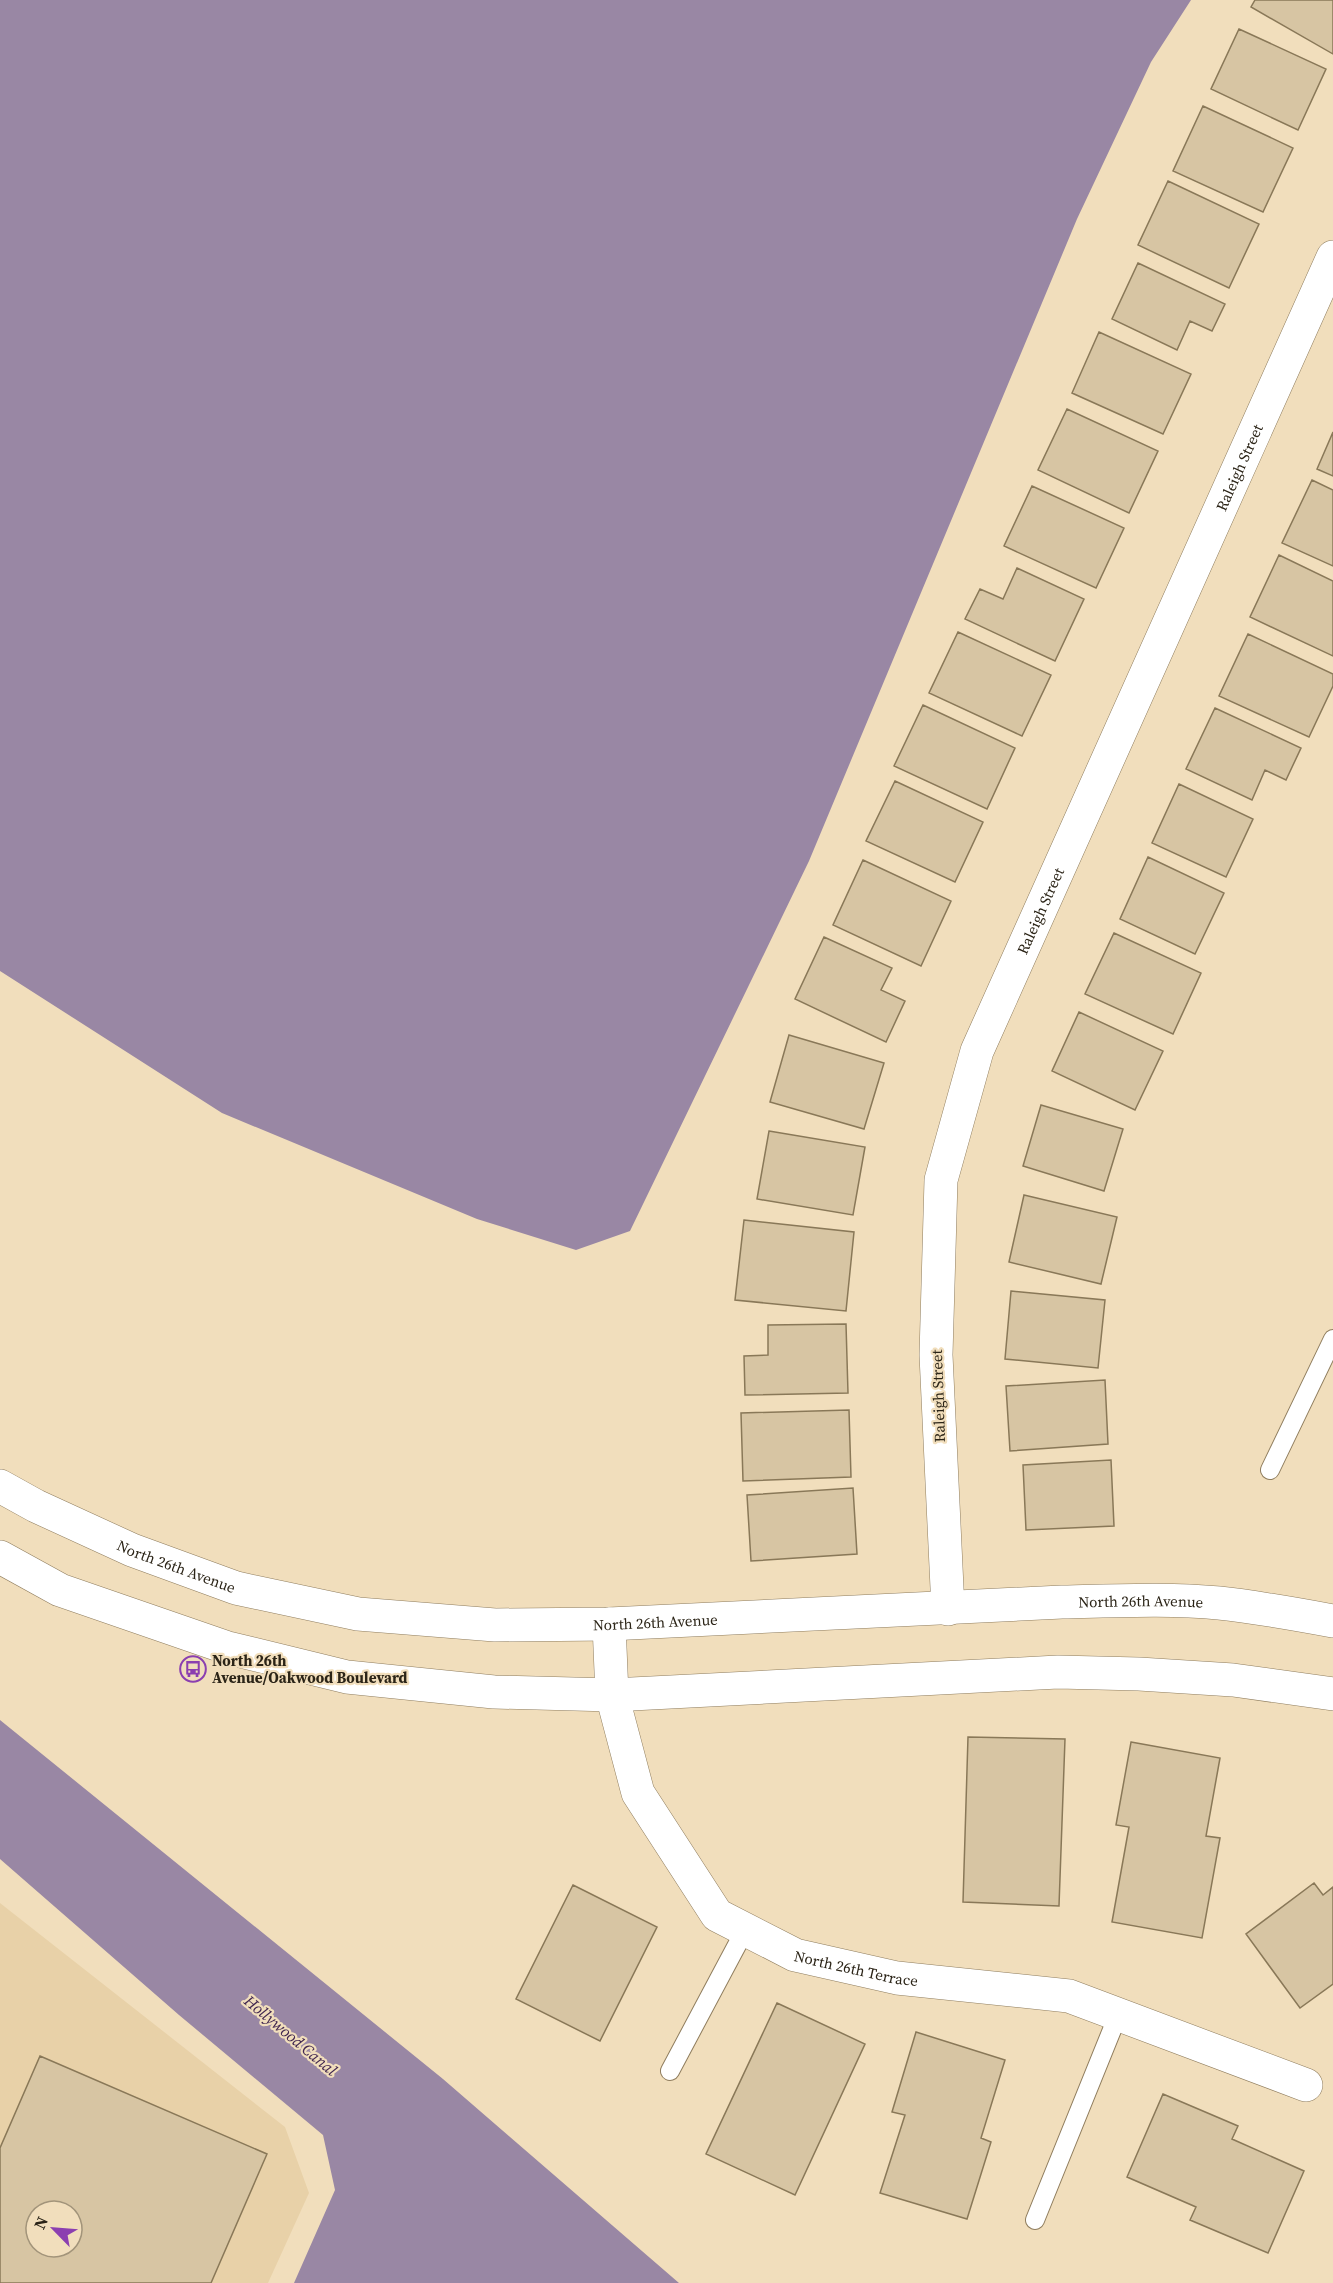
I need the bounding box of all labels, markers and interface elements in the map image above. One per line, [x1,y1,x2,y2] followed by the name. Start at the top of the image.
[1210,420,1267,514] street label: Raleigh Street
[1011,864,1069,957] street label: Raleigh Street
[926,1349,950,1443] street label: Raleigh Street
[114,1534,239,1598] street label: North 26th Avenue
[1078,1590,1204,1612] street label: North 26th Avenue
[593,1608,718,1635] street label: North 26th Avenue
[212,1650,408,1688] place label: North 26th Avenue/Oakwood Boulevard
[178,1654,208,1684] bus stop icon: North 26th Avenue/Oakwood Boulevard
[792,1945,919,1991] street label: North 26th Terrace
[239,1989,342,2081] water label: Hollywood Canal
[24,2199,84,2259] north arrow
[28,2212,53,2233] text: N

